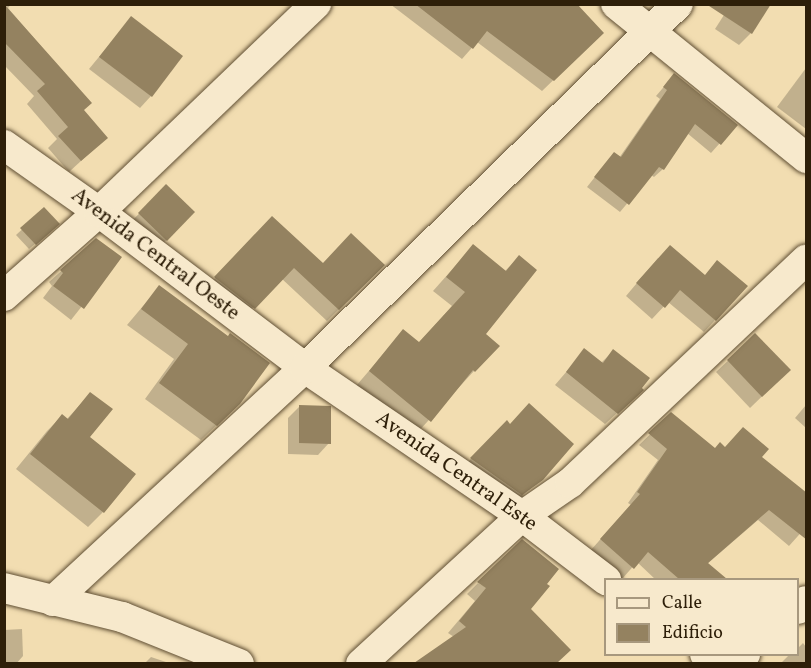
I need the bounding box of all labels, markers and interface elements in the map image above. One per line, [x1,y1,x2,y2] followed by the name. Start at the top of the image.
[66,183,244,327] street label: Avenida Central Oeste
[370,407,542,537] street label: Avenida Central Este
[604,578,799,656] legend
[662,591,702,616] text: Calle
[662,621,723,646] text: Edificio

